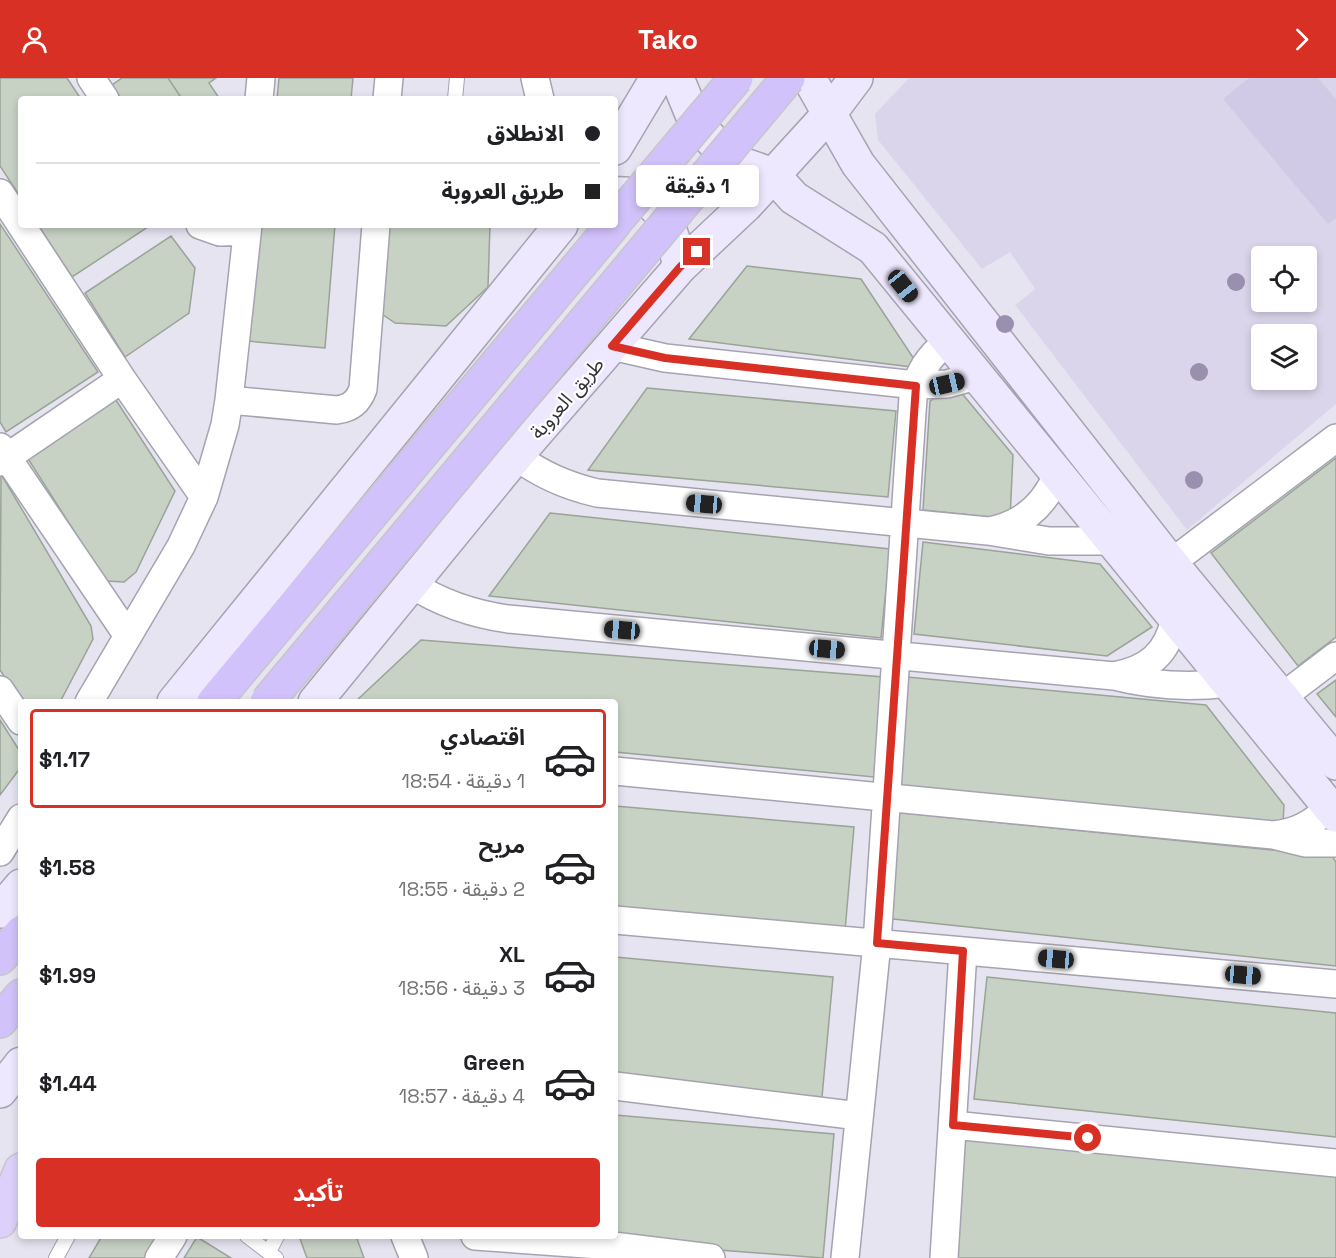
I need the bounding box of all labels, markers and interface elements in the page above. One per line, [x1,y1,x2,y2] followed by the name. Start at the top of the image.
[638,22,698,57] text: Tako
[18,23,51,56] icon: person
[1285,23,1318,56] icon: forward
[487,119,564,147] text: الانطلاق
[636,165,758,207] callout: 1 دقيقة
[665,173,730,199] text: 1 دقيقة
[442,177,564,205] text: طريق العروبة
[683,238,710,265] route end
[1251,246,1317,390] map controls
[1251,246,1317,312] button: locate
[885,266,921,306] car
[1251,324,1317,390] button: layers
[524,352,610,444] street label: طريق العروبة
[927,371,967,397] car
[685,493,723,515] car
[603,619,641,641] car
[808,638,846,660] car
[440,723,525,751] text: اقتصادي
[543,732,597,786] icon: car
[39,745,90,773] text: $1.17
[402,768,525,794] text: 1 دقيقة · 18:54
[479,831,525,859] text: مريح
[543,840,597,894] icon: car
[39,853,95,881] text: $1.58
[398,876,525,902] text: 2 دقيقة · 18:55
[499,940,525,968] text: XL
[543,948,597,1002] icon: car
[1037,948,1075,970] car
[39,961,96,989] text: $1.99
[1224,964,1262,986] car
[398,975,525,1001] text: 3 دقيقة · 18:56
[463,1048,525,1076] text: Green
[543,1056,597,1110] icon: car
[39,1069,97,1097] text: $1.44
[399,1083,525,1109] text: 4 دقيقة · 18:57
[1074,1124,1101,1151] route start
[36,1158,600,1227] button: تأكيد

